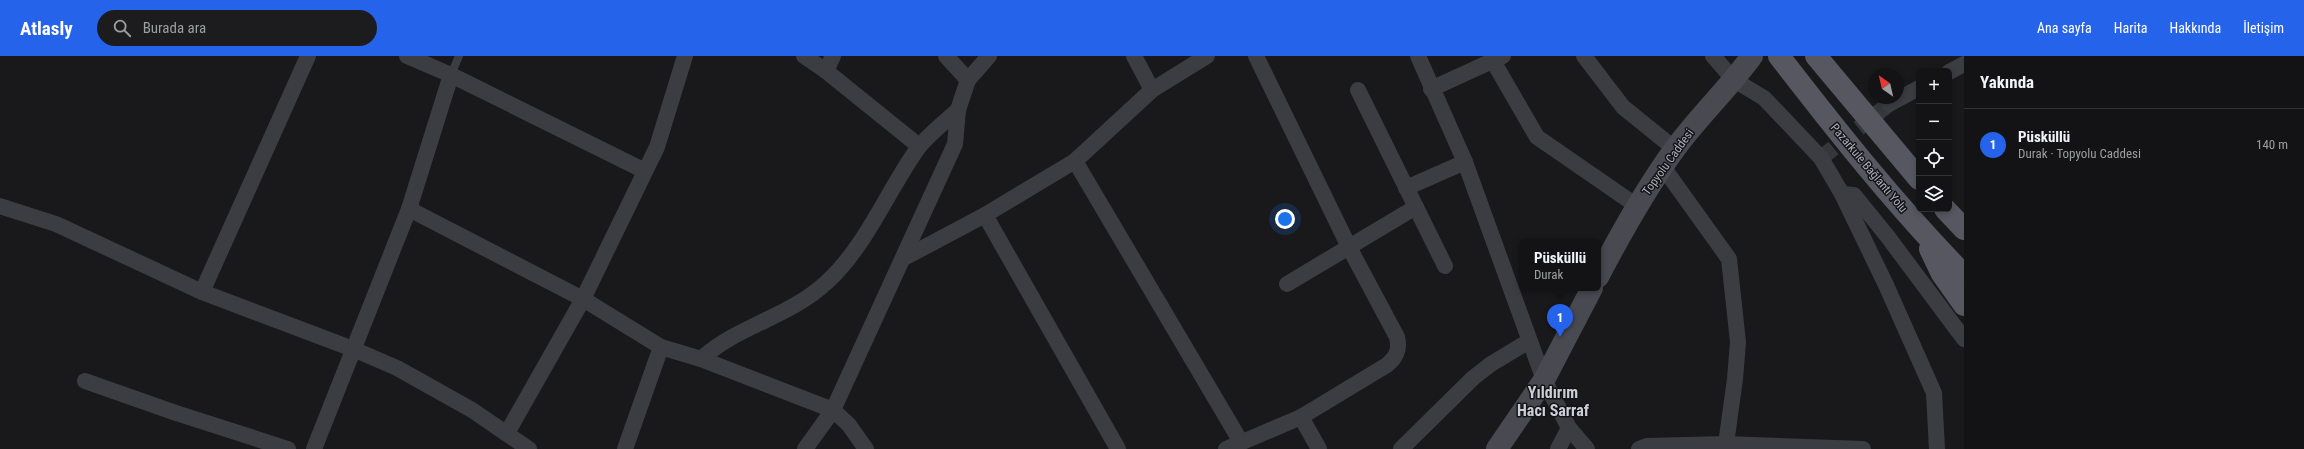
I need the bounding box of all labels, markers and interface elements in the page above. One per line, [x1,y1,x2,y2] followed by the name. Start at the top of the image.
[97,10,377,46] search box
[20,17,73,40] text: Atlasly
[111,17,133,39] icon: search
[143,19,206,37] text: Burada ara
[2037,20,2092,36] text: Ana sayfa
[2114,20,2147,36] text: Harita
[2169,20,2221,36] text: Hakkında
[2243,20,2284,36] text: İletişim
[1868,68,1904,104] north arrow
[1916,68,1952,212] map controls
[1916,68,1952,104] button: +
[1980,72,2034,92] text: Yakında
[1916,104,1952,140] button: −
[1828,121,1910,215] street label: Pazarkule Bağlantı Yolu
[1639,126,1697,198] street label: Topyolu Caddesi
[2018,128,2070,146] text: Püsküllü
[1990,137,1996,152] text: 1
[2256,137,2288,152] text: 140 m
[1916,140,1952,176] button: locate
[2018,146,2141,161] text: Durak · Topyolu Caddesi
[1916,176,1952,212] button: layers
[1275,209,1295,229] your location
[1519,239,1601,291] popup
[1534,249,1586,267] text: Püsküllü
[1534,267,1563,282] text: Durak
[1547,304,1573,337] pin: 1
[1517,383,1590,420] district label: Yıldırım Hacı Sarraf

